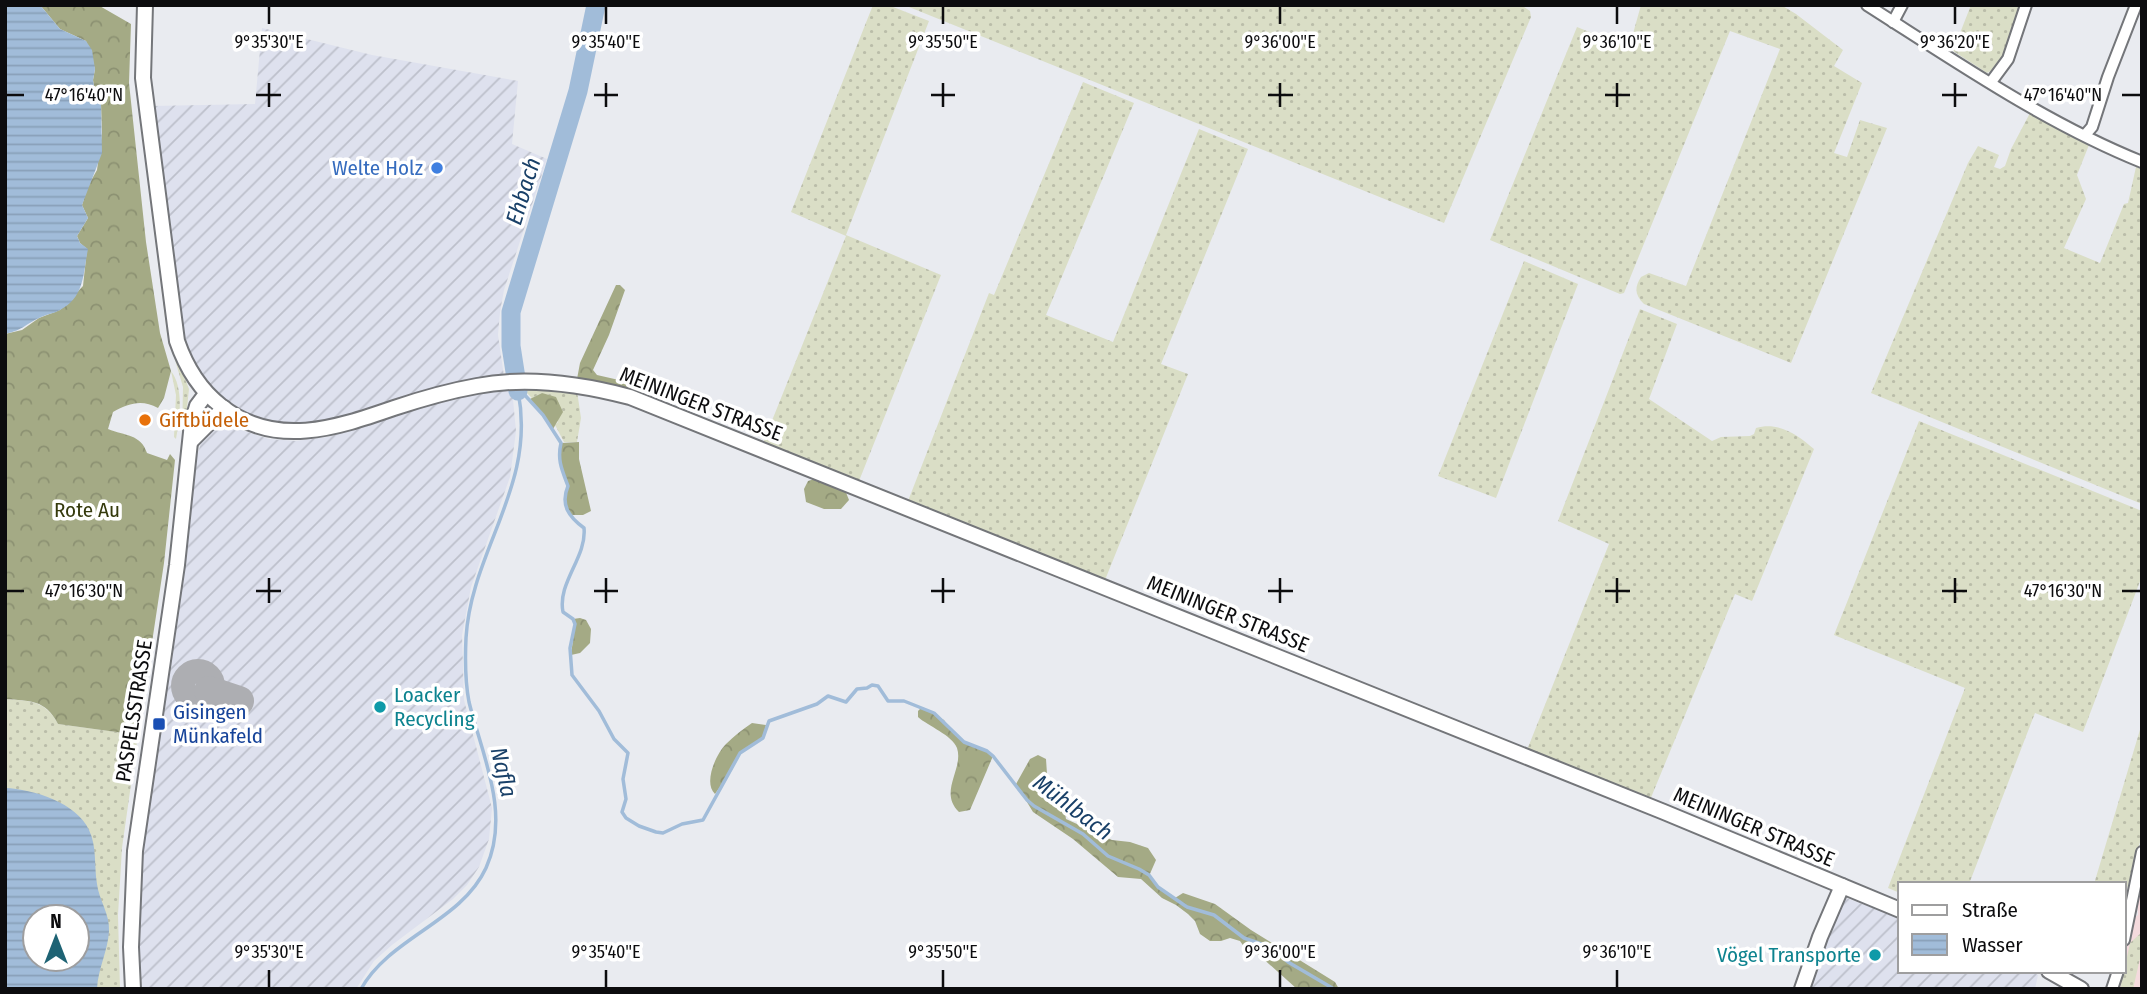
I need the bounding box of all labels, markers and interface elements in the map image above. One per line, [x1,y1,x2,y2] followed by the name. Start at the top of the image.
[234,31,304,53] text: 9°35'30"E
[571,31,641,53] text: 9°35'40"E
[908,31,978,53] text: 9°35'50"E
[1244,31,1316,53] text: 9°36'00"E
[1583,31,1651,53] text: 9°36'10"E
[1920,31,1990,53] text: 9°36'20"E
[45,84,123,106] text: 47°16'40"N
[2024,84,2102,106] text: 47°16'40"N
[500,154,546,228] water label: Ehbach
[332,155,423,181] place label: Welte Holz
[429,160,445,176] marker: Welte Holz
[616,361,786,447] street label: MEININGER STRASSE
[159,407,249,433] place label: Giftbüdele
[137,412,153,428] marker: Giftbüdele
[54,497,120,523] park label: Rote Au
[1143,570,1313,658] street label: MEININGER STRASSE
[45,580,123,602] text: 47°16'30"N
[2024,580,2102,602] text: 47°16'30"N
[110,638,158,784] street label: PASPELSSTRASSE
[394,682,475,732] place label: Loacker Recycling
[173,699,263,749] place label: Gisingen Münkafeld
[372,699,388,715] marker: Loacker Recycling
[151,716,167,732] marker: Gisingen Münkafeld
[485,744,523,800] water label: Nafla
[1028,768,1118,846] water label: Mühlbach
[1670,781,1838,873] street label: MEININGER STRASSE
[1898,882,2126,973] legend
[1962,897,2018,923] text: Straße
[21,903,91,973] north arrow
[50,910,62,933] text: N
[1962,932,2023,958] text: Wasser
[234,941,304,963] text: 9°35'30"E
[571,941,641,963] text: 9°35'40"E
[908,941,978,963] text: 9°35'50"E
[1244,941,1316,963] text: 9°36'00"E
[1583,941,1651,963] text: 9°36'10"E
[1717,942,1861,968] place label: Vögel Transporte
[1867,947,1883,963] marker: Vögel Transporte

